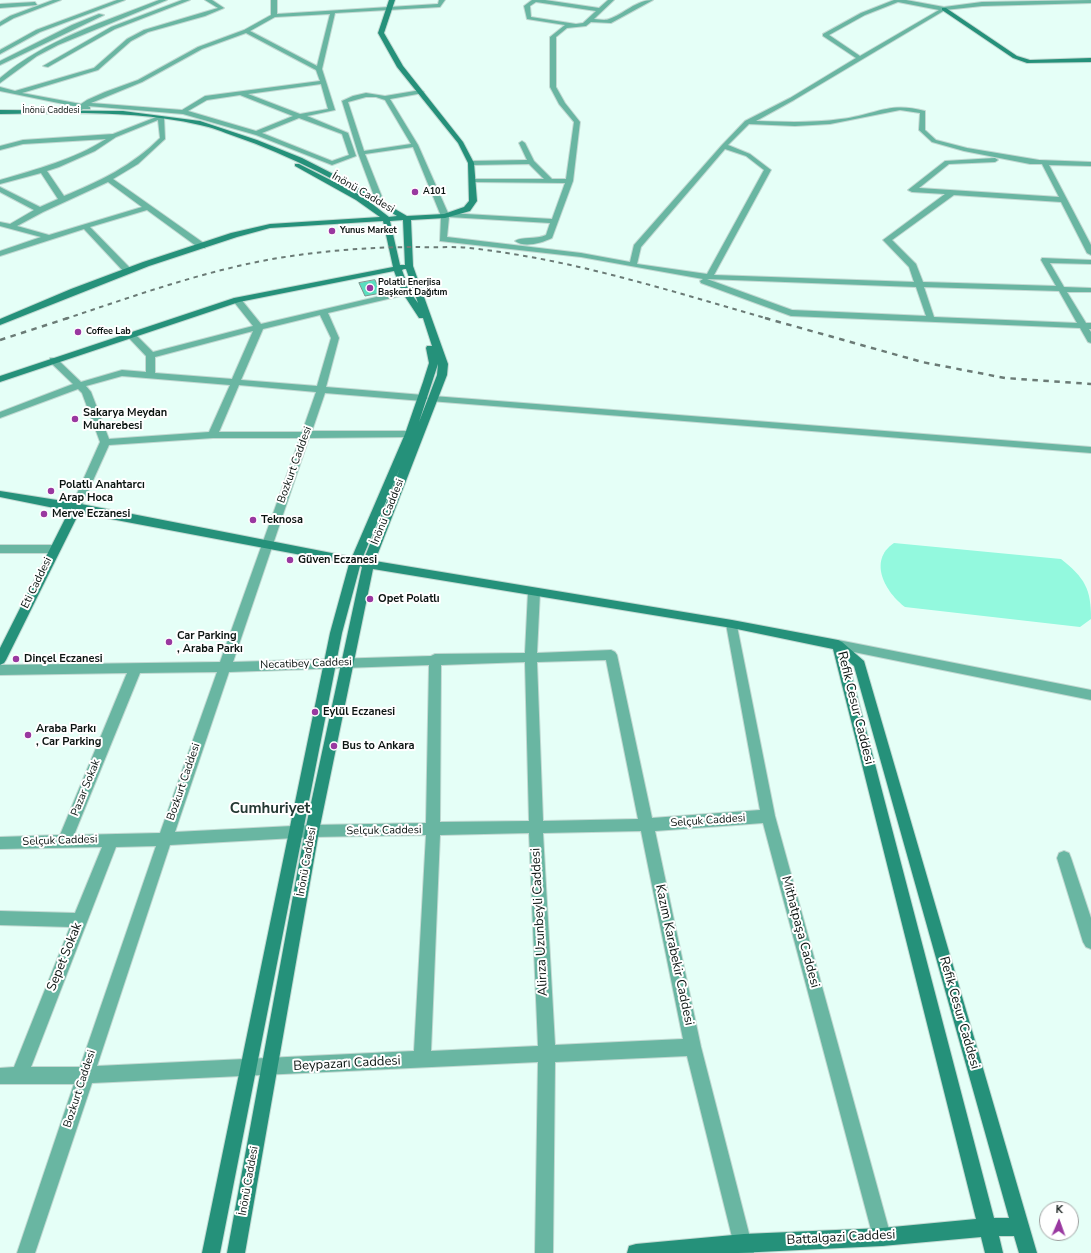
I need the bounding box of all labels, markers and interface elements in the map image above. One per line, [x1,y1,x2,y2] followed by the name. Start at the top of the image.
[22,106,80,116] street label: İnönü Caddesi
[329,170,397,216] street label: İnönü Caddesi
[410,187,420,197] marker: A101
[423,187,446,197] place label: A101
[327,226,337,236] marker: Yunus Market
[340,226,397,236] place label: Yunus Market
[378,278,447,299] place label: Polatlı Enerjisa Başkent Dağıtım
[365,283,375,293] marker: Polatlı Enerjisa Başkent Dağıtım
[73,327,83,337] marker: Coffee Lab
[86,327,131,337] place label: Coffee Lab
[83,406,167,432] place label: Sakarya Meydan Muharebesi
[70,414,80,424] marker: Sakarya Meydan Muharebesi
[275,425,315,505] street label: Bozkurt Caddesi
[369,477,407,547] street label: İnönü Caddesi
[59,478,145,504] place label: Polatlı Anahtarcı Arap Hoca
[46,486,56,496] marker: Polatlı Anahtarcı Arap Hoca
[52,507,130,521] place label: Merve Eczanesi
[39,509,49,519] marker: Merve Eczanesi
[261,513,303,527] place label: Teknosa
[248,515,258,525] marker: Teknosa
[298,553,377,567] place label: Güven Eczanesi
[19,555,55,611] street label: Eti Caddesi
[285,555,295,565] marker: Güven Eczanesi
[378,592,440,606] place label: Opet Polatlı
[365,594,375,604] marker: Opet Polatlı
[177,629,243,655] place label: Car Parking , Araba Parkı
[164,637,174,647] marker: Car Parking , Araba Parkı
[833,650,877,766] street label: Refik Cesur Caddesi
[24,652,103,666] place label: Dinçel Eczanesi
[11,654,21,664] marker: Dinçel Eczanesi
[260,656,352,672] street label: Necatibey Caddesi
[323,705,395,719] place label: Eylül Eczanesi
[310,707,320,717] marker: Eylül Eczanesi
[36,722,101,748] place label: Araba Parkı , Car Parking
[23,730,33,740] marker: Araba Parkı , Car Parking
[342,739,415,753] place label: Bus to Ankara
[329,741,339,751] marker: Bus to Ankara
[165,742,203,822] street label: Bozkurt Caddesi
[69,758,103,818] street label: Pazar Sokak
[230,800,310,818] district label: Cumhuriyet
[670,812,746,830] street label: Selçuk Caddesi
[346,824,422,838] street label: Selçuk Caddesi
[294,826,320,898] street label: İnönü Caddesi
[22,833,98,849] street label: Selçuk Caddesi
[528,847,552,997] street label: Alirıza Uzunbeyli Caddesi
[778,874,822,990] street label: Mithatpaşa Caddesi
[651,883,697,1027] street label: Kazım Karabekir Caddesi
[44,921,86,993] street label: Sepet Sokak
[936,955,982,1071] street label: Refik Cesur Caddesi
[61,1049,99,1129] street label: Bozkurt Caddesi
[293,1053,401,1075] street label: Beypazarı Caddesi
[236,1145,262,1217] street label: İnönü Caddesi
[1039,1201,1079,1241] north arrow
[1055,1202,1063,1217] text: K
[786,1227,896,1249] street label: Battalgazi Caddesi

